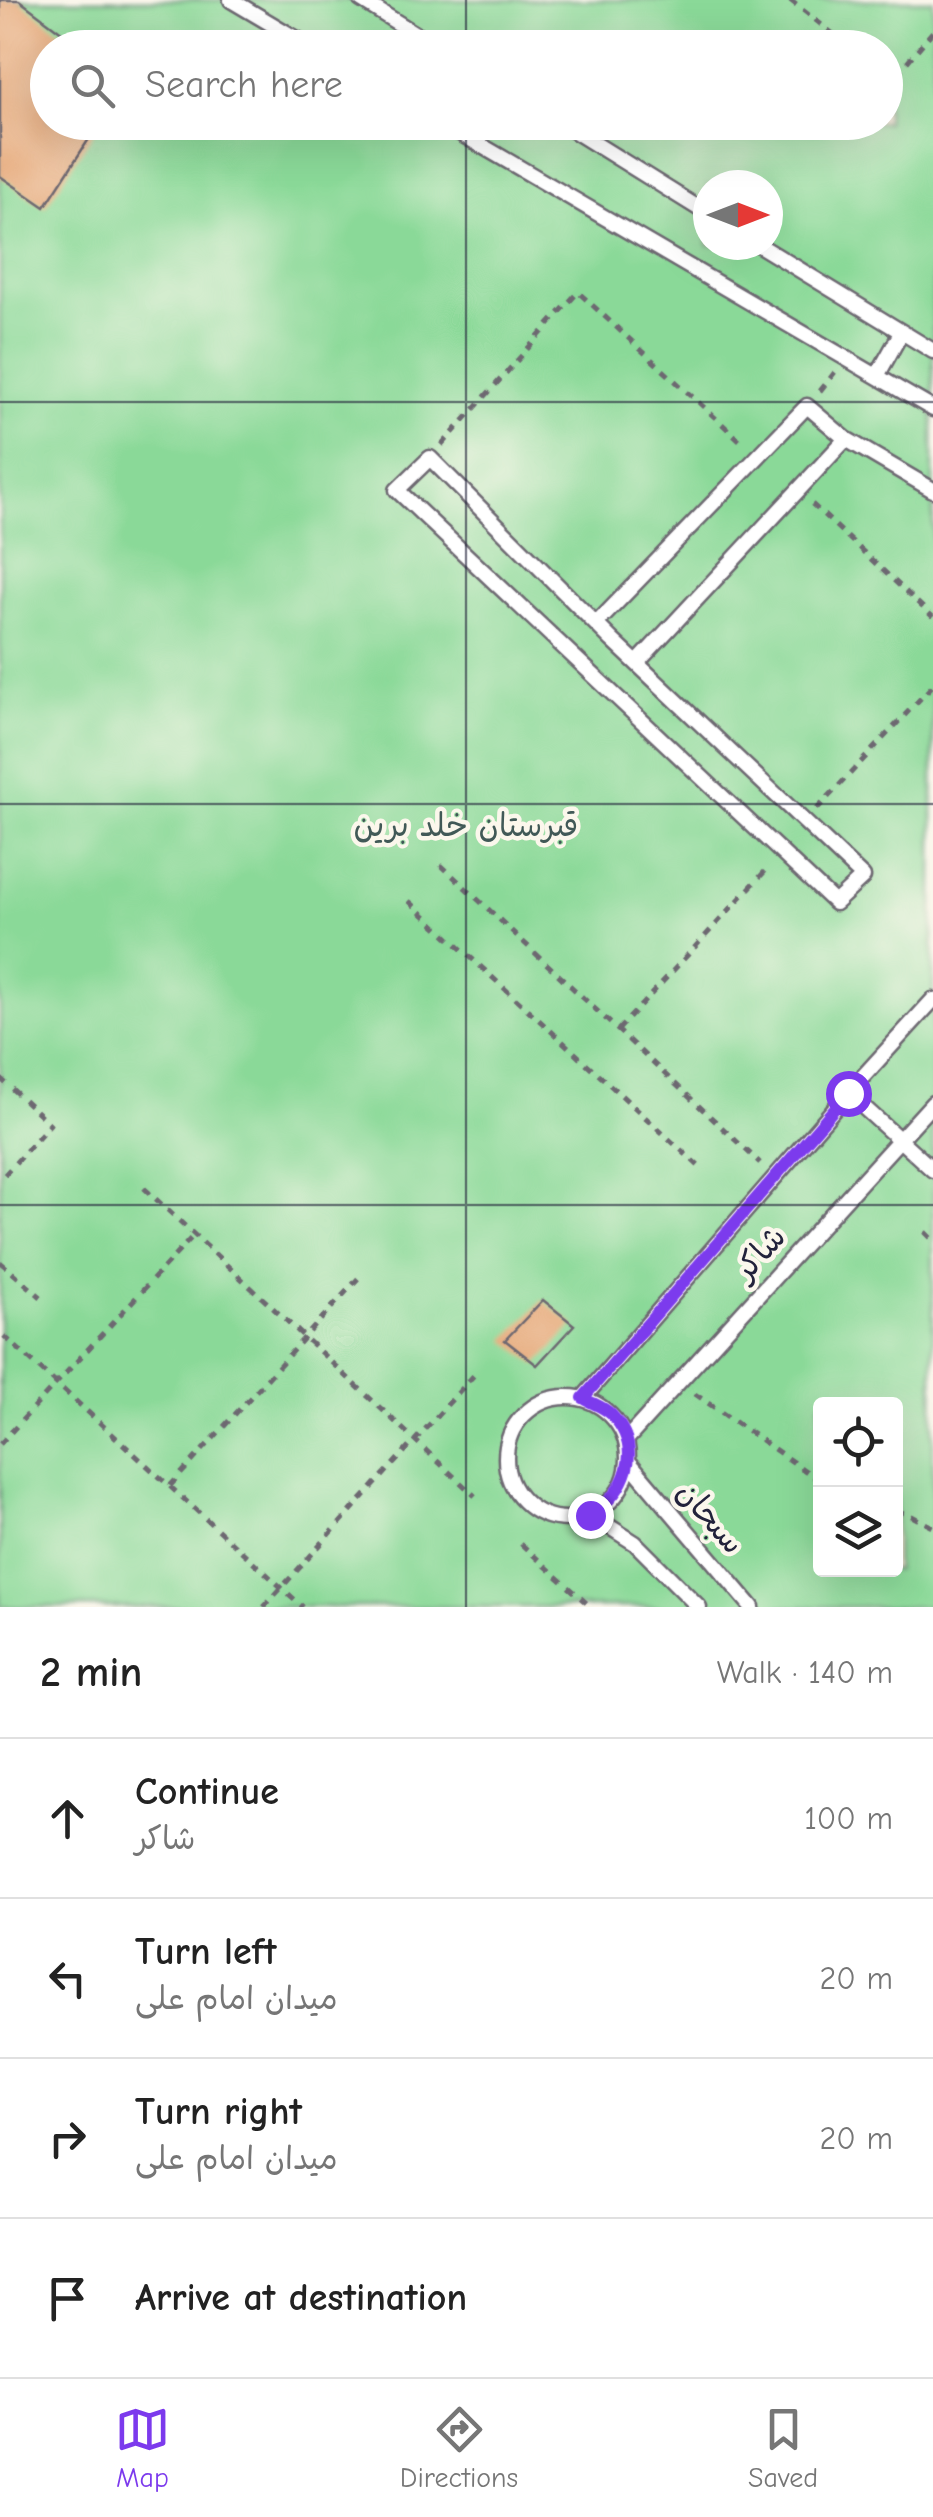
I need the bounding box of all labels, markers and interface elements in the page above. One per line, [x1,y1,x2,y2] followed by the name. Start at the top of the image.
[30,30,903,140] search box
[65,58,120,113] icon: search
[145,63,343,107] text: Search here
[693,170,783,260] north arrow
[354,807,578,844] park label: قبرستان خلد برین
[826,1071,872,1117] route start
[723,1218,793,1290] street label: شاکر
[813,1397,903,1577] map controls
[813,1397,903,1487] button: locate
[669,1473,752,1561] street label: سبحان
[813,1487,903,1577] button: layers
[568,1493,614,1539] route end
[40,1648,142,1697] text: 2 min
[717,1654,893,1691] text: Walk · 140 m
[135,1770,279,1814] text: Continue
[40,1791,95,1846] icon: ahead
[804,1800,893,1837] text: 100 m
[135,1820,195,1857] text: شاکر
[135,1930,276,1974] text: Turn left
[40,1951,95,2006] icon: left
[820,1960,893,1997] text: 20 m
[135,1980,338,2017] text: میدان امام علی
[135,2090,302,2134] text: Turn right
[40,2111,95,2166] icon: right
[820,2120,893,2157] text: 20 m
[135,2140,338,2177] text: میدان امام علی
[40,2271,95,2326] icon: arrive
[135,2276,467,2320] text: Arrive at destination
[115,2402,170,2494] tab: Map
[400,2402,518,2494] tab: Directions
[748,2402,818,2494] tab: Saved

